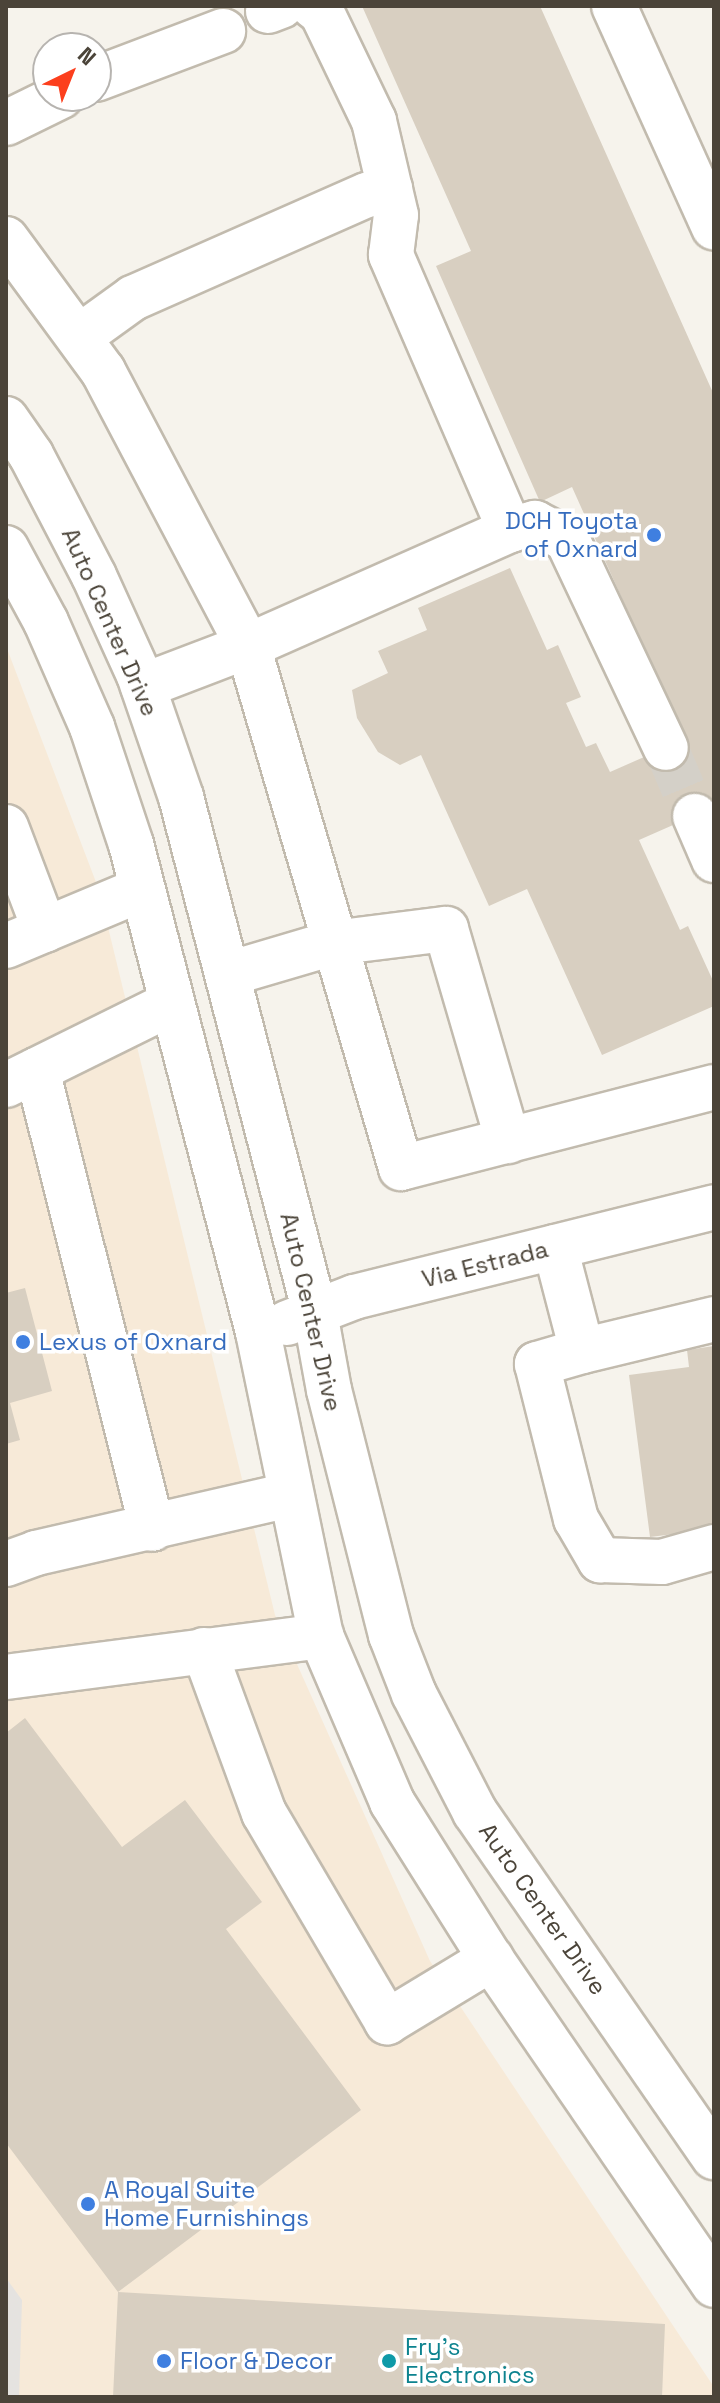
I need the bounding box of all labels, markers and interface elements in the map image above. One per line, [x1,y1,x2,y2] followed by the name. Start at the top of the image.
[32,32,112,112] north arrow
[72,41,102,71] text: N
[504,507,638,563] place label: DCH Toyota of Oxnard
[56,523,164,721] street label: Auto Center Drive
[645,526,663,544] marker: DCH Toyota of Oxnard
[274,1210,348,1414] street label: Auto Center Drive
[419,1234,551,1294] street label: Via Estrada
[39,1328,227,1356] place label: Lexus of Oxnard
[14,1333,32,1351] marker: Lexus of Oxnard
[473,1818,613,2000] street label: Auto Center Drive
[104,2176,309,2232] place label: A Royal Suite Home Furnishings
[79,2195,97,2213] marker: A Royal Suite Home Furnishings
[405,2333,535,2389] place label: Fry's Electronics
[180,2347,333,2375] place label: Floor & Decor
[155,2352,173,2370] marker: Floor & Decor
[380,2352,398,2370] marker: Fry's Electronics

